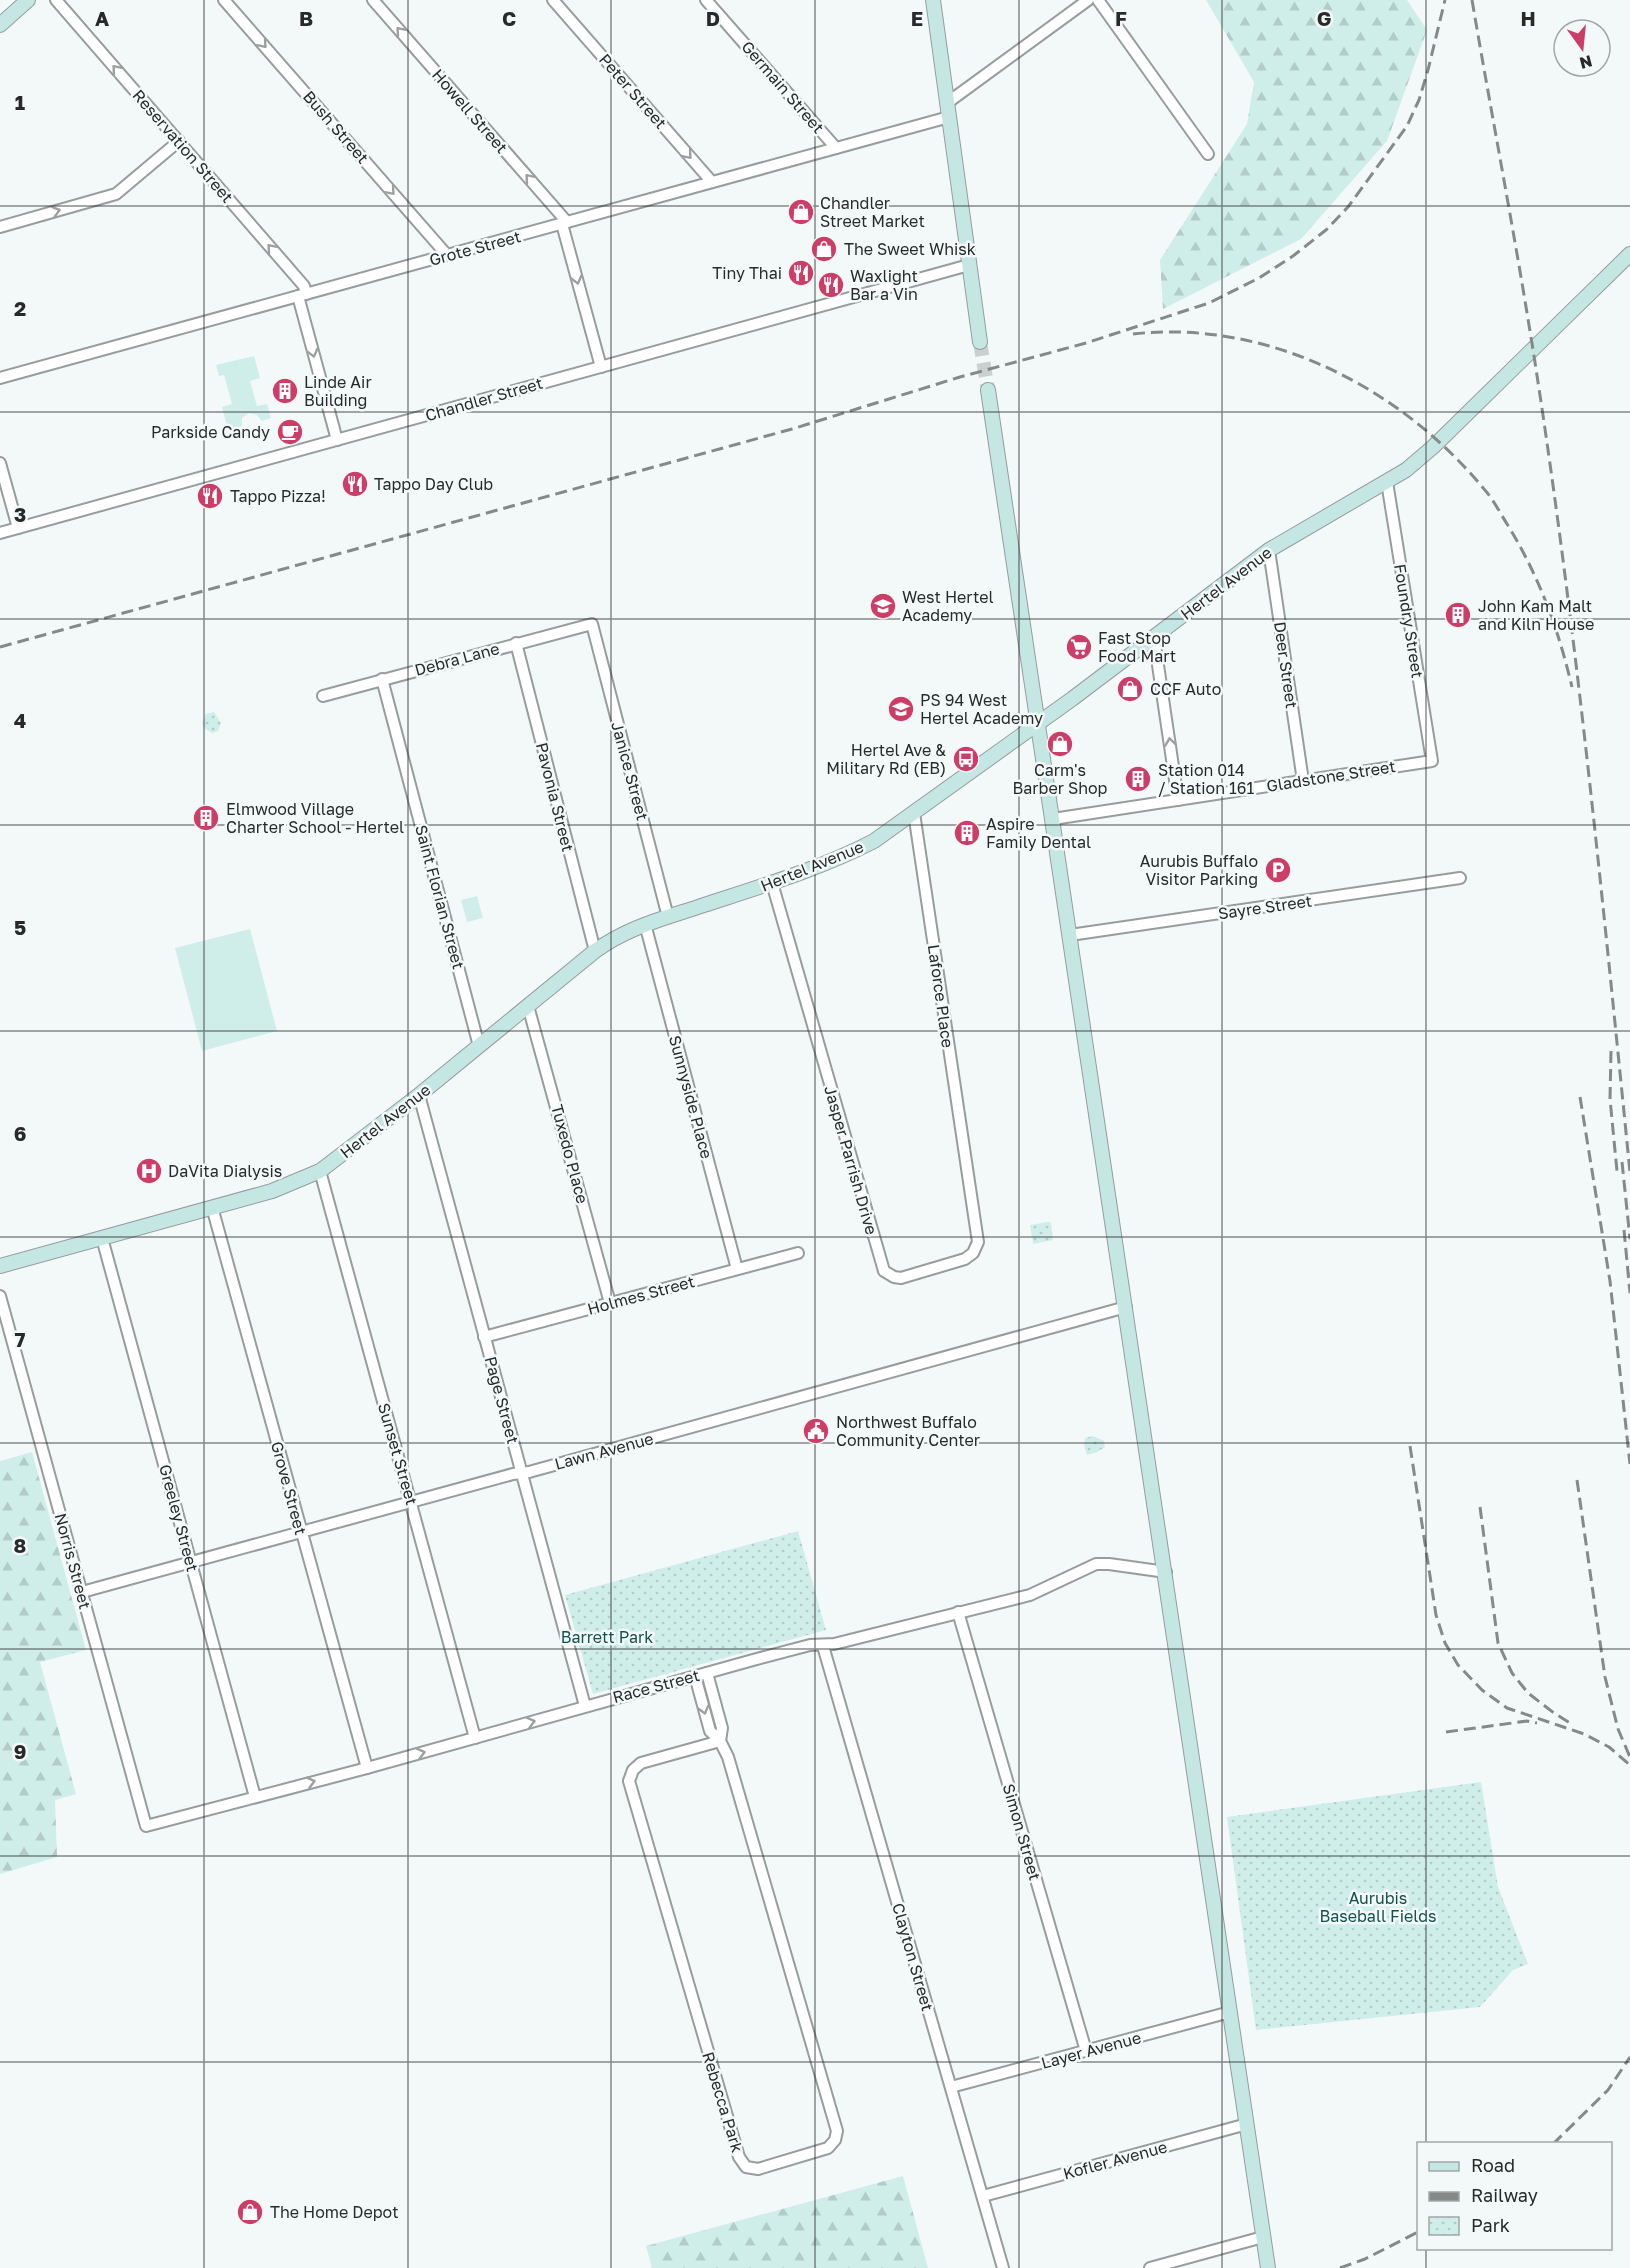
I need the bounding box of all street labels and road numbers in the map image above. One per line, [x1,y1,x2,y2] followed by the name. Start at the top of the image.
[738,37,828,137] street label: Germain Street
[595,49,671,133] street label: Peter Street
[428,65,512,157] street label: Howell Street
[128,85,238,207] street label: Reservation Street
[299,86,373,168] street label: Bush Street
[427,226,523,270] street label: Grote Street
[423,373,545,425] street label: Chandler Street
[1176,542,1276,624] street label: Hertel Avenue
[1390,562,1428,680] street label: Foundry Street
[1270,620,1302,710] street label: Deer Street
[412,638,502,680] street label: Debra Lane
[607,719,653,823] street label: Janice Street
[532,740,578,854] street label: Pavonia Street
[1265,756,1397,796] street label: Gladstone Street
[411,823,469,971] street label: Saint Florian Street
[758,836,866,896] street label: Hertel Avenue
[1217,891,1313,923] street label: Sayre Street
[924,943,958,1049] street label: Laforce Place
[665,1033,717,1161] street label: Sunnyside Place
[336,1079,434,1163] street label: Hertel Avenue
[820,1083,882,1237] street label: Jasper Parrish Drive
[547,1102,593,1206] street label: Tuxedo Place
[585,1271,697,1319] street label: Holmes Street
[481,1354,523,1446] street label: Page Street
[374,1401,422,1507] street label: Sunset Street
[552,1428,656,1474] street label: Lawn Avenue
[267,1439,311,1537] street label: Grove Street
[155,1462,203,1574] street label: Greeley Street
[51,1511,95,1611] street label: Norris Street
[610,1665,702,1707] street label: Race Street
[999,1781,1045,1883] street label: Simon Street
[888,1901,938,2013] street label: Clayton Street
[1039,2027,1143,2073] street label: Layer Avenue
[698,2049,748,2155] street label: Rebecca Park
[1061,2136,1169,2184] street label: Kofler Avenue

